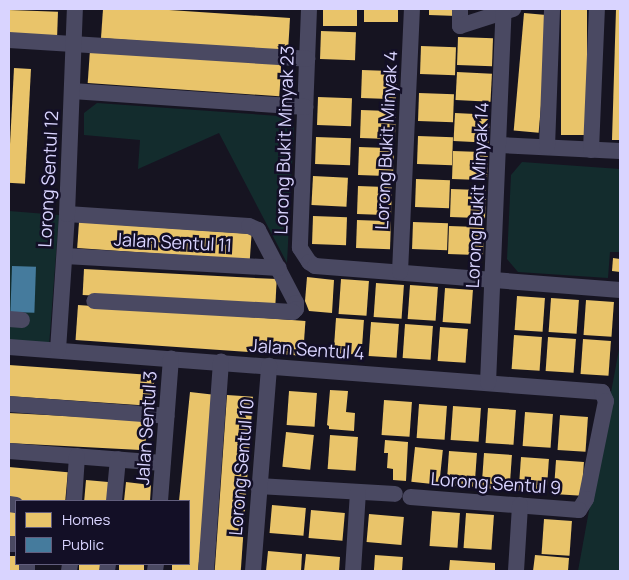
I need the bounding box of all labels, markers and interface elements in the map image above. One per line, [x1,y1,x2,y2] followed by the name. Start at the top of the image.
[270,45,298,235] street label: Lorong Bukit Minyak 23
[371,50,401,230] street label: Lorong Bukit Minyak 4
[461,101,493,289] street label: Lorong Bukit Minyak 14
[34,110,62,248] street label: Lorong Sentul 12
[113,228,233,256] street label: Jalan Sentul 11
[249,334,365,364] street label: Jalan Sentul 4
[131,370,161,486] street label: Jalan Sentul 3
[224,398,258,536] street label: Lorong Sentul 10
[430,468,562,498] street label: Lorong Sentul 9
[15,500,190,565] legend
[62,509,110,530] text: Homes
[62,534,104,555] text: Public

